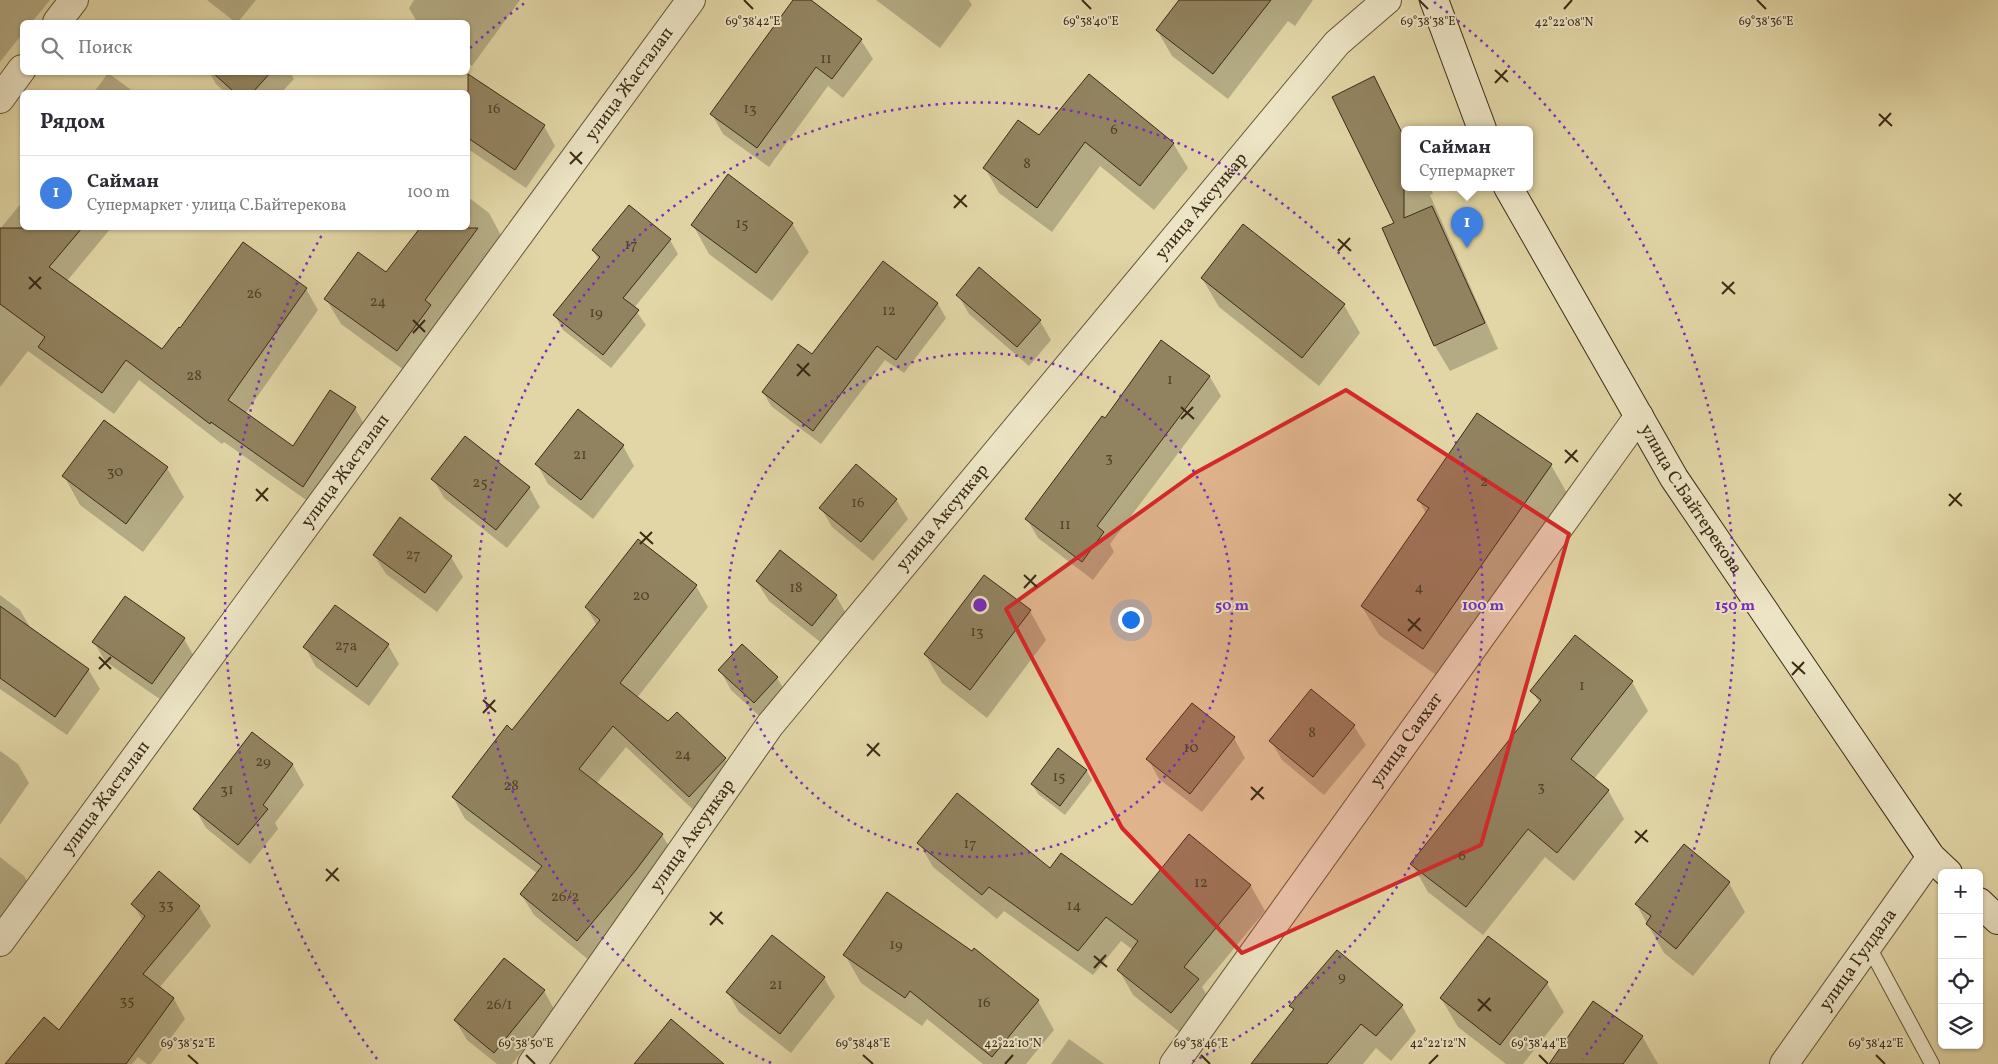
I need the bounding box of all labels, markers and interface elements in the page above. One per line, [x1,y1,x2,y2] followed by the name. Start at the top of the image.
[726,14,780,30] text: 69°38'42"E
[1063,14,1119,30] text: 69°38'40"E
[1401,14,1455,30] text: 69°38'38"E
[1739,14,1793,30] text: 69°38'36"E
[1535,15,1594,31] text: 42°22'08"N
[20,20,470,75] search box
[579,22,680,146] street label: улица Жасталап
[38,34,66,62] icon: search
[78,35,132,61] text: Поиск
[820,49,832,70] house number: 11
[487,99,501,120] house number: 16
[743,99,757,120] house number: 13
[40,108,105,137] text: Рядом
[1110,120,1118,141] house number: 6
[1401,126,1533,191] popup
[1419,135,1491,161] text: Сайман
[1149,147,1253,265] street label: улица Аксункар
[1023,154,1031,175] house number: 8
[1419,161,1515,183] text: Супермаркет
[87,169,159,195] text: Сайман
[53,182,59,204] text: 1
[407,182,450,204] text: 100 m
[87,195,346,217] text: Супермаркет · улица С.Байтерекова
[1451,207,1483,248] pin: 1
[735,214,749,235] house number: 15
[624,235,638,256] house number: 17
[246,284,262,305] house number: 26
[370,292,386,313] house number: 24
[882,301,896,322] house number: 12
[589,303,603,324] house number: 19
[186,366,202,387] house number: 28
[1167,370,1173,391] house number: 1
[295,409,396,533] street label: улица Жасталап
[1633,420,1748,579] street label: улица С.Байтерекова
[573,445,587,466] house number: 21
[1105,448,1113,469] house number: 3
[890,458,995,577] street label: улица Аксункар
[107,462,123,483] house number: 30
[1480,472,1488,493] house number: 2
[472,473,488,494] house number: 25
[851,493,865,514] house number: 16
[1059,515,1071,536] house number: 11
[406,545,420,566] house number: 27
[789,578,803,599] house number: 18
[1415,578,1424,599] house number: 4
[633,586,649,607] house number: 20
[971,596,989,614] centre of rings
[1215,596,1249,617] text: 50 m
[1462,596,1505,617] text: 100 m
[1715,596,1755,617] text: 150 m
[1118,607,1144,633] your location
[970,622,984,643] house number: 13
[335,636,357,657] house number: 27а
[1579,676,1585,697] house number: 1
[1364,688,1449,792] street label: улица Саяхат
[1308,723,1316,744] house number: 8
[56,736,156,860] street label: улица Жасталап
[1184,738,1198,759] house number: 10
[675,745,691,766] house number: 24
[255,752,271,773] house number: 29
[1052,767,1066,788] house number: 15
[644,774,741,897] street label: улица Аксункар
[503,776,519,797] house number: 28
[1537,777,1545,798] house number: 3
[220,780,234,801] house number: 31
[963,834,977,855] house number: 17
[1458,846,1466,867] house number: 6
[1938,869,1983,1049] map controls
[1938,869,1983,914] button: +
[1194,873,1208,894] house number: 12
[551,887,579,908] house number: 26/2
[158,895,174,916] house number: 33
[1067,896,1081,917] house number: 14
[1813,903,1903,1016] street label: улица Гулдала
[1938,914,1983,959] button: −
[889,935,903,956] house number: 19
[1938,959,1983,1004] button: locate
[1338,967,1346,988] house number: 9
[769,975,783,996] house number: 21
[120,991,134,1012] house number: 35
[977,993,991,1014] house number: 16
[486,995,512,1016] house number: 26/1
[1938,1004,1983,1049] button: layers
[161,1036,215,1052] text: 69°38'52"E
[498,1036,554,1052] text: 69°38'50"E
[836,1036,890,1052] text: 69°38'48"E
[984,1036,1042,1052] text: 42°22'10"N
[1174,1036,1228,1052] text: 69°38'46"E
[1410,1036,1466,1052] text: 42°22'12"N
[1511,1036,1567,1052] text: 69°38'44"E
[1849,1036,1903,1052] text: 69°38'42"E

